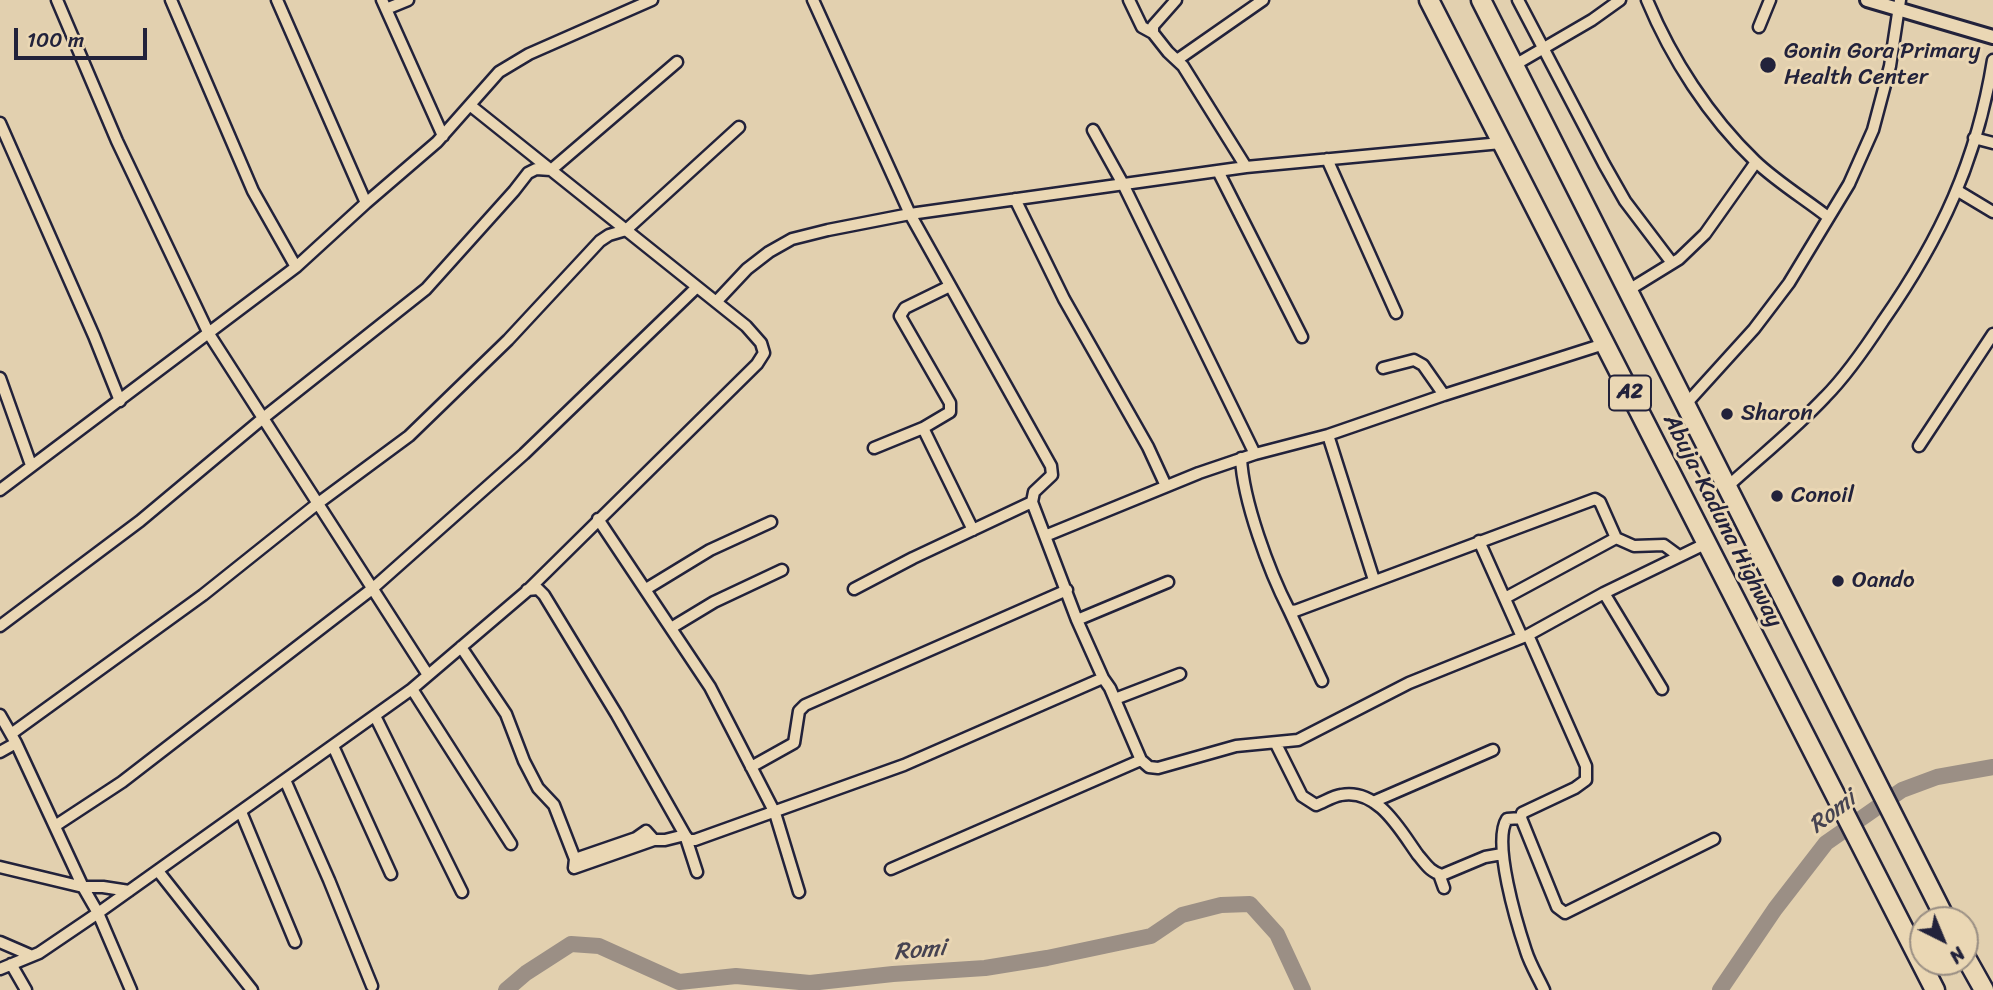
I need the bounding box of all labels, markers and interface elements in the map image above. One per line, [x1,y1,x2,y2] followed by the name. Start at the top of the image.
[18,14,150,58] scale bar
[27,21,84,59] text: 100 m
[1784,38,1980,92] place label: Gonin Gora Primary Health Center
[1758,55,1778,75] marker: Gonin Gora Primary Health Center
[1609,376,1651,410] road number: A2
[1741,400,1813,428] place label: Sharon
[1719,406,1735,422] marker: Sharon
[1656,410,1788,632] street label: Abuja-Kaduna Highway
[1791,482,1854,510] place label: Conoil
[1769,488,1785,504] marker: Conoil
[1852,567,1915,595] place label: Oando
[1830,573,1846,589] marker: Oando
[1804,786,1862,840] water label: Romi
[1909,906,1979,976] north arrow
[893,934,947,968] water label: Romi
[1941,939,1973,972] text: N

